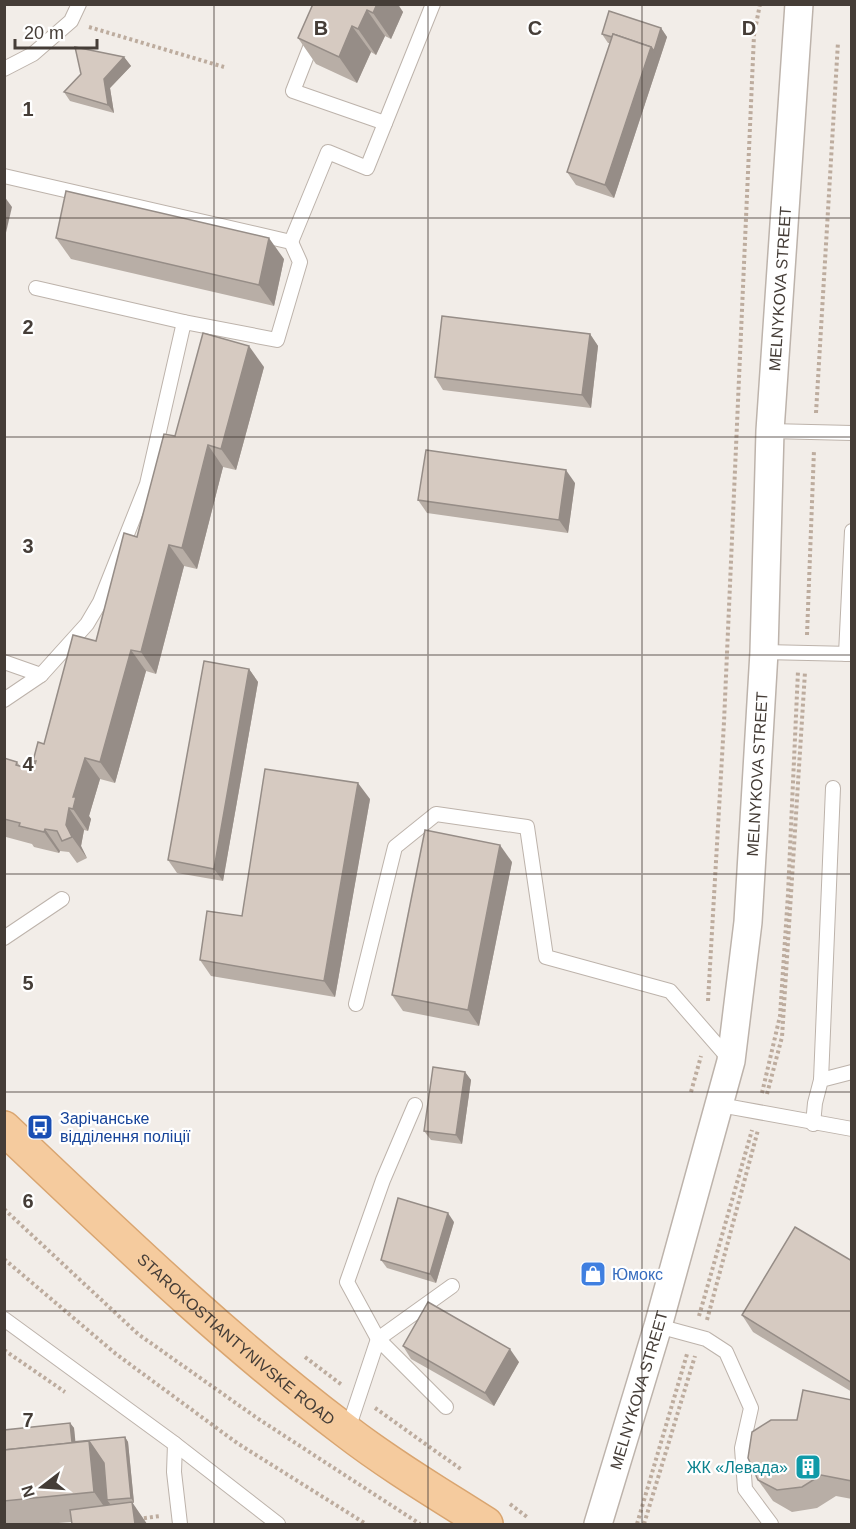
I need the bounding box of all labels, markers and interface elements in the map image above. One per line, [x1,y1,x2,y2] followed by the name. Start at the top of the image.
[15,12,98,50] scale bar
[314,17,328,39] text: B
[528,17,542,39] text: C
[742,17,756,39] text: D
[24,23,64,43] text: 20 m
[22,98,34,120] text: 1
[766,206,794,372] street label: MELNYKOVA STREET
[22,316,34,338] text: 2
[22,535,34,557] text: 3
[744,691,771,857] street label: MELNYKOVA STREET
[22,753,34,775] text: 4
[22,972,34,994] text: 5
[60,1110,191,1145] place label: Зарічанське відділення поліції
[25,1112,55,1142] bus stop icon: Зарічанське відділення поліції
[22,1190,34,1212] text: 6
[134,1250,338,1428] street label: STAROKOSTIANTYNIVSKE ROAD
[578,1259,608,1289] shop icon: Юмокс
[612,1266,663,1283] place label: Юмокс
[607,1309,671,1472] street label: MELNYKOVA STREET
[22,1409,34,1431] text: 7
[793,1452,823,1482] building icon: ЖК «Левада»
[12,1457,72,1517] north arrow
[687,1459,788,1476] place label: ЖК «Левада»
[18,1483,38,1499] text: N

